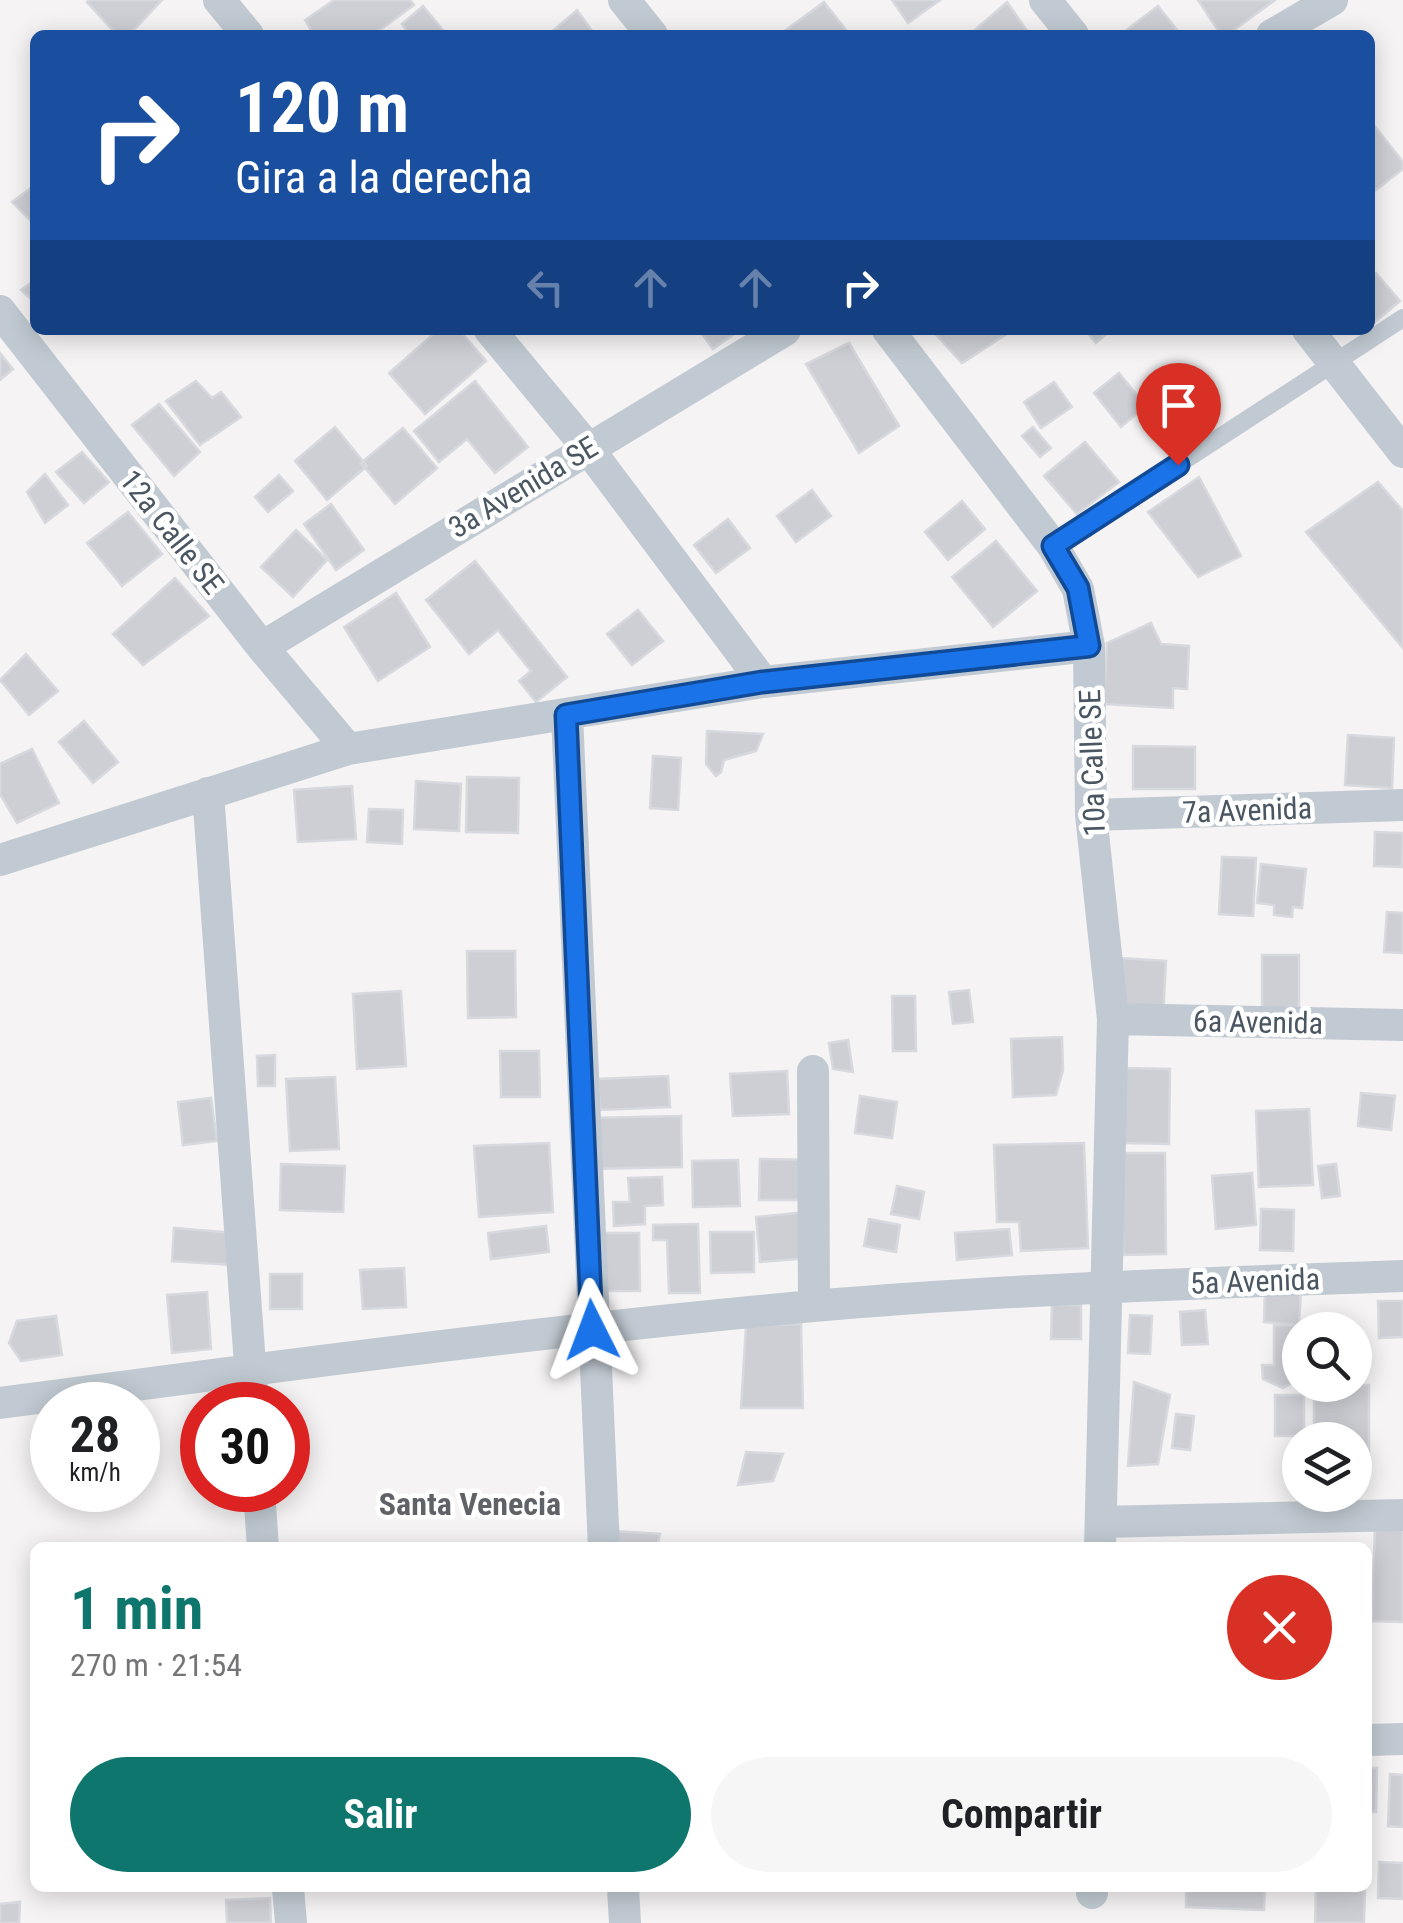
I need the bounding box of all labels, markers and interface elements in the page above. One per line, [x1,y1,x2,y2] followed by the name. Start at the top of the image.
[235,67,409,149] text: 120 m
[70,70,200,200] icon: right
[235,151,533,204] text: Gira a la derecha
[518,260,573,315] icon: left
[623,260,678,315] icon: ahead
[728,260,783,315] icon: ahead
[833,260,888,315] icon: right
[1136,363,1221,466] pin
[1151,378,1206,433] icon: arrive
[442,429,604,545] street label: 3a Avenida SE
[113,463,231,601] street label: 12a Calle SE
[1072,689,1112,837] street label: 10a Calle SE
[1181,790,1313,830] street label: 7a Avenida
[1193,1003,1323,1041] street label: 6a Avenida
[1189,1261,1321,1301] street label: 5a Avenida
[540,1278,644,1382] position arrow
[1282,1312,1372,1512] map controls
[1282,1312,1372,1402] button: search
[180,1382,310,1512] speed limit sign: 30
[70,1406,120,1464] text: 28
[1282,1422,1372,1512] button: layers
[69,1458,121,1487] text: km/h
[379,1485,561,1523] district label: Santa Venecia
[70,1573,203,1644] text: 1 min
[1227,1575,1332,1680] button: close
[70,1646,242,1684] text: 270 m · 21:54
[70,1757,691,1872] button: Salir
[711,1757,1332,1872] button: Compartir

